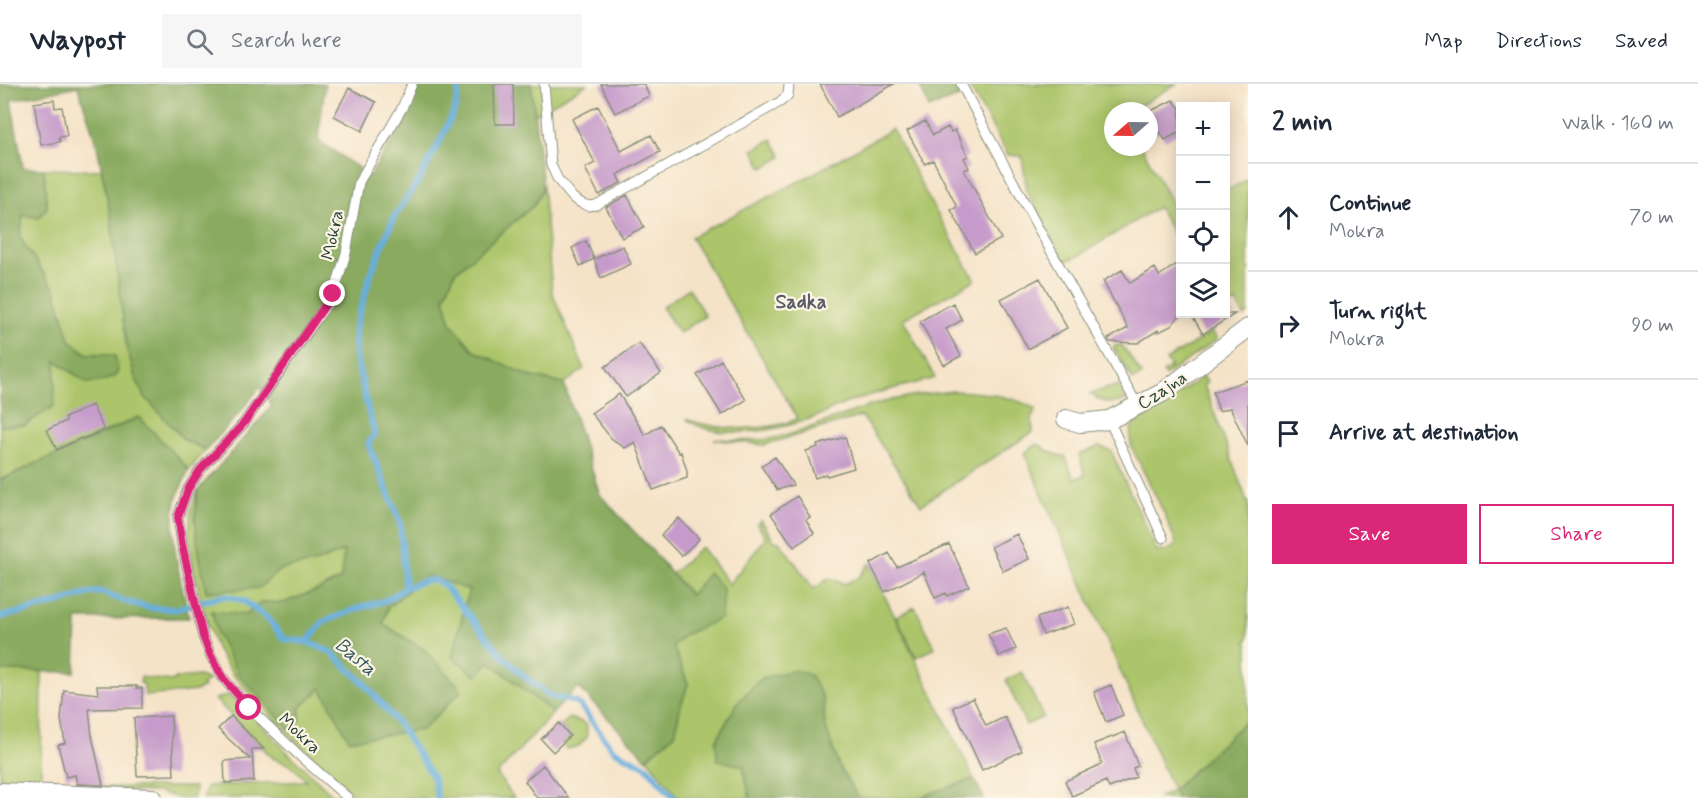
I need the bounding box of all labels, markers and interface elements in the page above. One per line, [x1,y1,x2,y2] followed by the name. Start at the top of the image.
[162,14,582,68] search box
[30,23,126,60] text: Waypost
[183,25,216,58] icon: search
[231,27,342,55] text: Search here
[1424,27,1463,55] text: Map
[1496,27,1582,55] text: Directions
[1615,27,1668,55] text: Saved
[1104,102,1158,156] north arrow
[1176,102,1230,318] map controls
[1176,102,1230,156] button: +
[1272,106,1333,140] text: 2 min
[1562,110,1674,137] text: Walk · 160 m
[1176,156,1230,210] button: −
[1329,190,1411,218] text: Continue
[1272,201,1305,234] icon: ahead
[1629,204,1674,231] text: 70 m
[316,208,350,262] street label: Mokra
[1176,210,1230,264] button: locate
[1329,218,1385,245] text: Mokra
[1176,264,1230,318] button: layers
[319,280,345,306] route end
[775,289,827,316] district label: Sadka
[1329,298,1427,326] text: Turn right
[1272,309,1305,342] icon: right
[1631,312,1674,339] text: 90 m
[1329,326,1385,353] text: Mokra
[1133,366,1192,416] street label: Czajna
[1272,417,1305,450] icon: arrive
[1329,419,1519,447] text: Arrive at destination
[1272,504,1467,564] button: Save
[1479,504,1674,564] button: Share
[328,632,382,682] water label: Basta
[235,694,261,720] route start
[273,708,326,760] street label: Mokra

